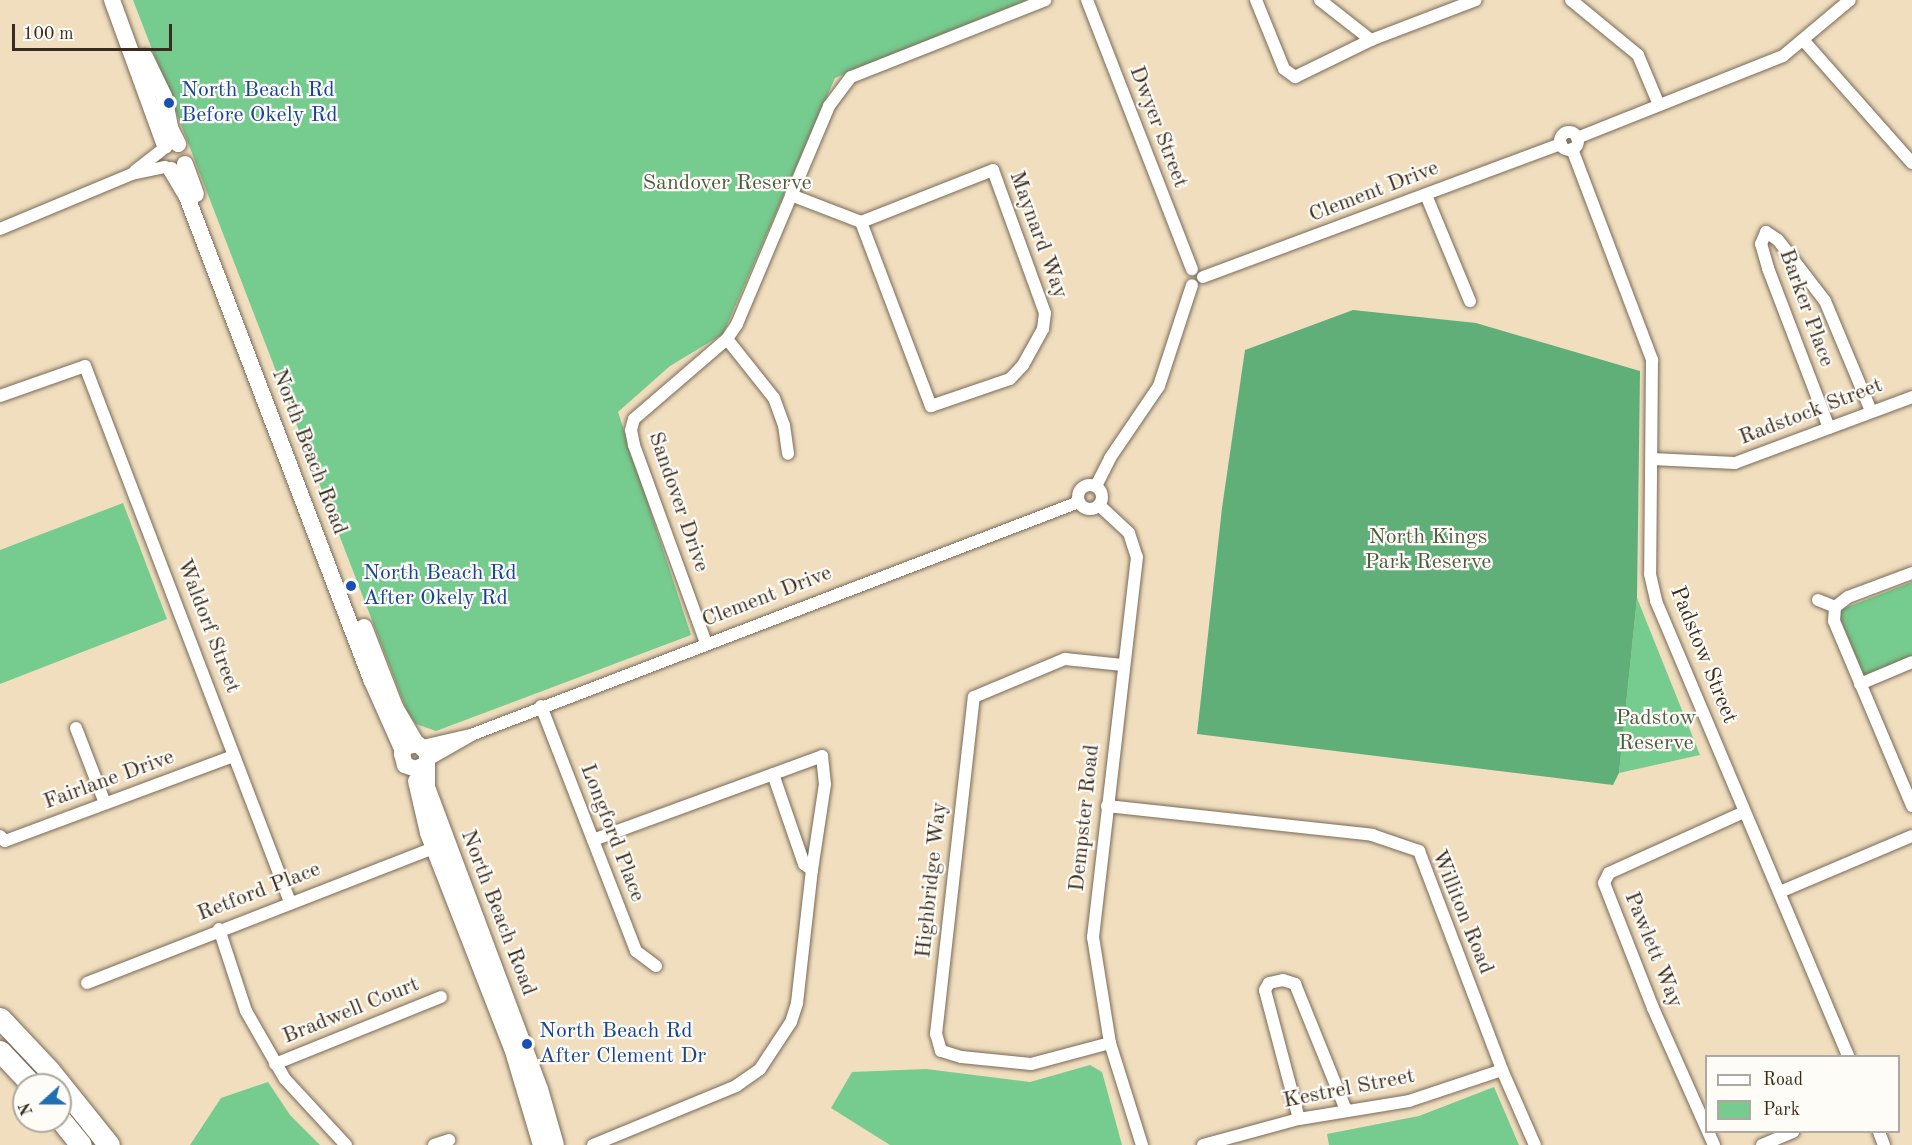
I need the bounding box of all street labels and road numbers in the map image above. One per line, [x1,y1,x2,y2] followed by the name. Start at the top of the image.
[1123,62,1193,192] street label: Dwyer Street
[1305,155,1443,229] street label: Clement Drive
[1003,168,1073,302] street label: Maynard Way
[1773,246,1839,370] street label: Barker Place
[265,365,353,539] street label: North Beach Road
[1735,372,1887,452] street label: Radstock Street
[642,428,714,576] street label: Sandover Drive
[170,555,246,697] street label: Waldorf Street
[698,560,836,634] street label: Clement Drive
[1663,583,1743,727] street label: Padstow Street
[1064,743,1106,893] street label: Dempster Road
[40,744,178,816] street label: Fairlane Drive
[574,760,650,906] street label: Longford Place
[911,801,953,959] street label: Highbridge Way
[454,826,542,1000] street label: North Beach Road
[1425,846,1499,978] street label: Williton Road
[194,856,324,928] street label: Retford Place
[1618,888,1688,1012] street label: Pawlett Way
[279,972,423,1050] street label: Bradwell Court
[1281,1063,1417,1115] street label: Kestrel Street

